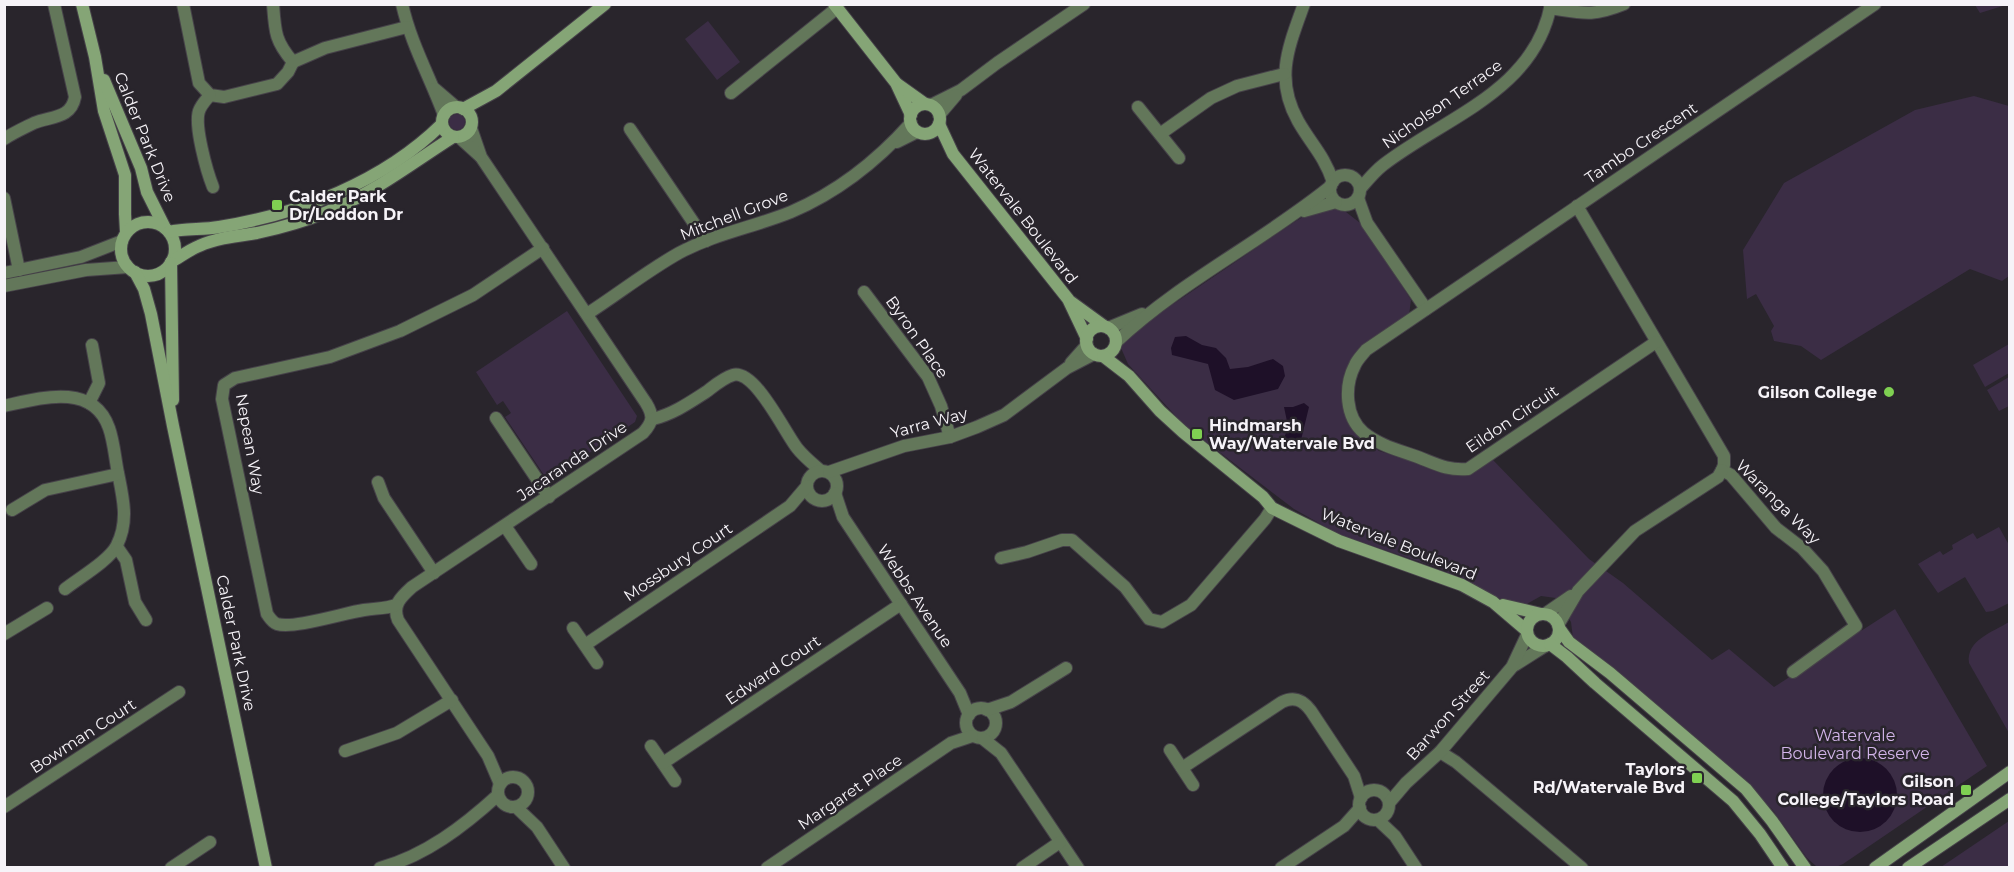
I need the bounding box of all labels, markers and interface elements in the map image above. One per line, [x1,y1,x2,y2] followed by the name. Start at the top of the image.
[1378,55,1506,153] street label: Nicholson Terrace
[110,69,180,205] street label: Calder Park Drive
[1581,98,1701,188] street label: Tambo Crescent
[964,145,1082,287] street label: Watervale Boulevard
[677,186,791,244] street label: Mitchell Grove
[289,187,403,224] place label: Calder Park Dr/Loddon Dr
[270,198,284,212] marker: Calder Park Dr/Loddon Dr
[882,292,952,382] street label: Byron Place
[1462,381,1562,457] street label: Eildon Circuit
[1758,383,1877,402] place label: Gilson College
[1882,385,1896,399] marker: Gilson College
[232,392,268,496] street label: Nepean Way
[888,404,970,442] street label: Yarra Way
[1209,416,1375,453] place label: Hindmarsh Way/Watervale Bvd
[513,417,631,505] street label: Jacaranda Drive
[1190,427,1204,441] marker: Hindmarsh Way/Watervale Bvd
[1732,456,1824,548] street label: Waranga Way
[1318,504,1480,584] street label: Watervale Boulevard
[620,518,736,605] street label: Mossbury Court
[873,541,957,651] street label: Webbs Avenue
[212,573,260,713] street label: Calder Park Drive
[722,631,825,709] street label: Edward Court
[1402,665,1494,764] street label: Barwon Street
[27,694,140,777] street label: Bowman Court
[1780,726,1930,763] park label: Watervale Boulevard Reserve
[794,750,906,834] street label: Margaret Place
[1533,760,1685,797] place label: Taylors Rd/Watervale Bvd
[1690,771,1704,785] marker: Taylors Rd/Watervale Bvd
[1777,772,1954,809] place label: Gilson College/Taylors Road
[1959,783,1973,797] marker: Gilson College/Taylors Road

